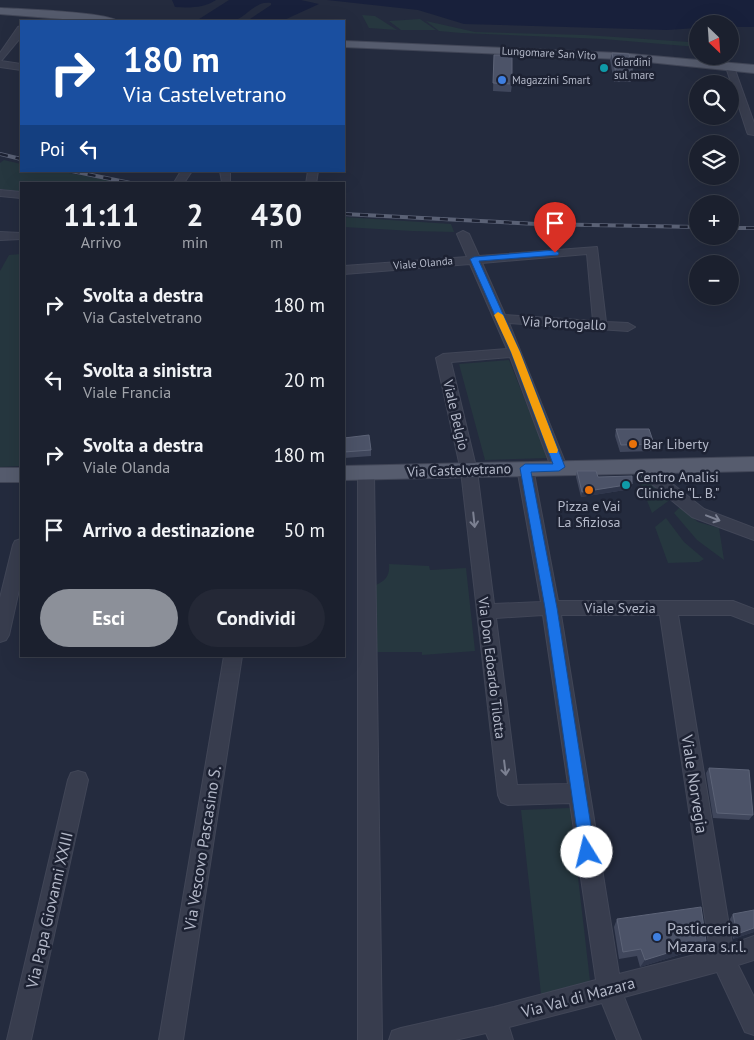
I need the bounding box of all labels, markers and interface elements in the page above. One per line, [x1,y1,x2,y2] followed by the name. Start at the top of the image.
[689,15,739,65] north arrow
[689,15,739,305] map controls
[123,36,220,82] text: 180 m
[40,40,105,105] icon: right
[501,44,597,62] street label: Lungomare San Vito
[614,55,655,82] place label: Giardini sul mare
[598,62,610,74] marker: Giardini sul mare
[512,73,591,87] place label: Magazzini Smart
[496,74,508,86] marker: Magazzini Smart
[689,75,739,125] button: search
[123,80,287,108] text: Via Castelvetrano
[75,135,103,163] icon: left
[689,135,739,185] button: layers
[40,137,65,161] text: Poi
[63,195,139,234] text: 11:11
[187,195,204,234] text: 2
[251,195,302,234] text: 430
[689,195,739,245] button: +
[534,202,576,253] pin
[541,209,569,237] icon: arrive
[81,232,121,252] text: Arrivo
[182,232,208,252] text: min
[270,232,283,252] text: m
[392,253,453,273] street label: Viale Olanda
[689,255,739,305] button: −
[83,283,204,307] text: Svolta a destra
[40,291,68,319] icon: right
[273,293,325,317] text: 180 m
[83,307,202,327] text: Via Castelvetrano
[520,312,607,334] street label: Via Portogallo
[83,358,212,382] text: Svolta a sinistra
[40,366,68,394] icon: left
[284,368,325,392] text: 20 m
[439,377,473,452] street label: Viale Belgio
[83,382,171,402] text: Viale Francia
[83,433,204,457] text: Svolta a destra
[643,435,709,453] place label: Bar Liberty
[627,438,639,450] marker: Bar Liberty
[40,441,68,469] icon: right
[273,443,325,467] text: 180 m
[83,457,170,477] text: Viale Olanda
[406,459,511,481] street label: Via Castelvetrano
[636,468,719,502] place label: Centro Analisi Cliniche "L. B."
[620,479,632,491] marker: Centro Analisi Cliniche "L. B."
[583,484,595,496] marker: Pizza e Vai La Sfiziosa
[557,497,621,531] place label: Pizza e Vai La Sfiziosa
[469,512,479,528] one-way arrow
[706,515,721,524] one-way arrow
[40,516,68,544] icon: arrive
[83,518,255,542] text: Arrivo a destinazione
[284,518,325,542] text: 50 m
[40,589,178,647] button: Esci
[188,589,325,647] button: Condividi
[474,595,510,740] street label: Via Don Edoardo Tilotta
[583,599,656,617] street label: Viale Svezia
[677,732,713,835] street label: Viale Norvegia
[500,760,510,776] one-way arrow
[179,764,225,933] street label: Via Vescovo Pascasino S.
[560,825,612,877] position arrow
[21,830,77,991] street label: Via Papa Giovanni XXIII
[667,918,747,956] place label: Pasticceria Mazara s.r.l.
[651,931,663,943] marker: Pasticceria Mazara s.r.l.
[518,972,637,1022] street label: Via Val di Mazara

